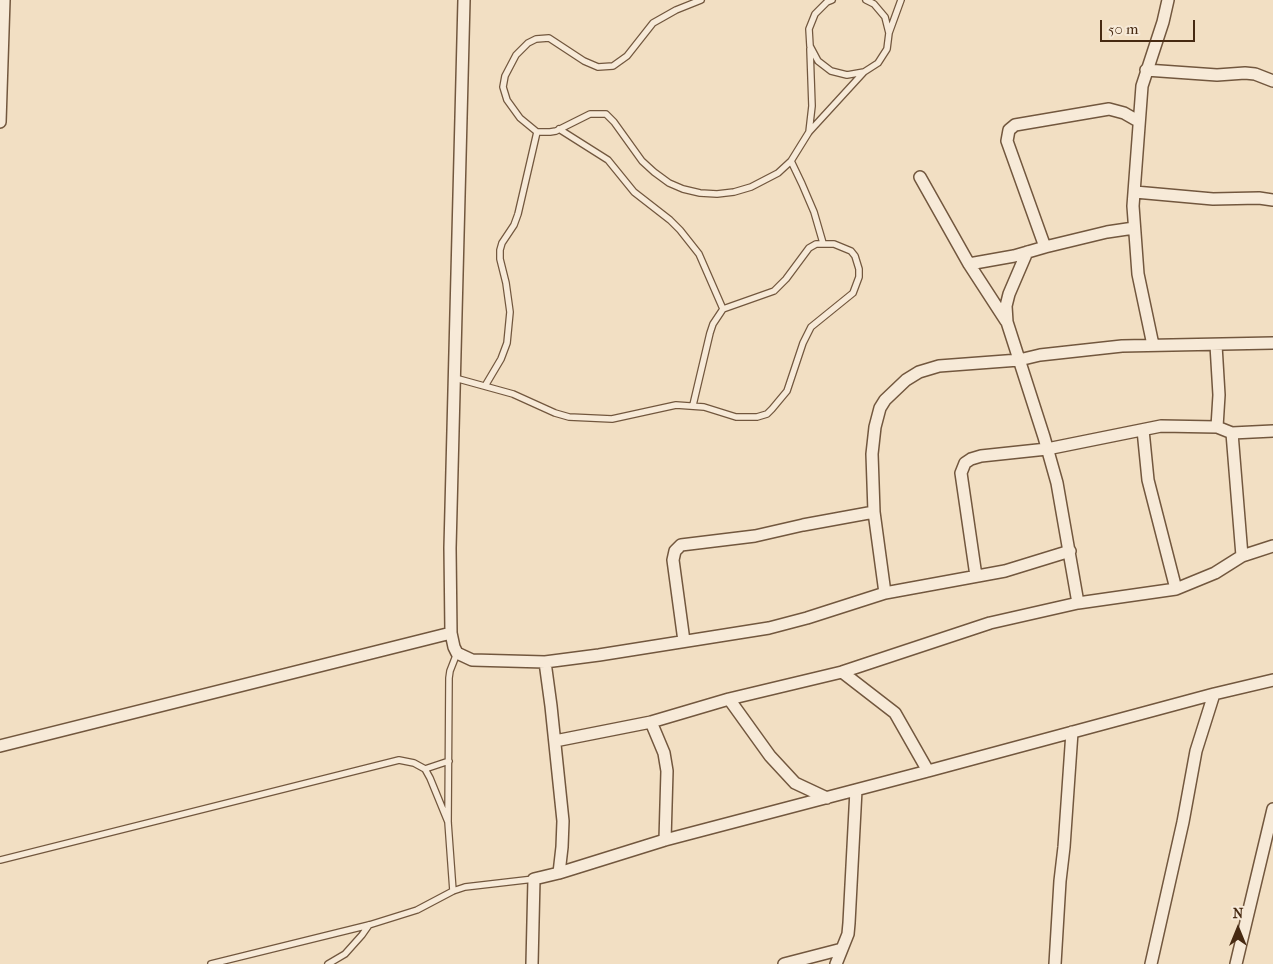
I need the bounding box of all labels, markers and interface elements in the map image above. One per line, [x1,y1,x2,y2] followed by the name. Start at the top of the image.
[1103,10,1198,42] scale bar
[1108,20,1138,38] text: 50 m
[1213,904,1263,954] north arrow
[1233,905,1243,922] text: N

